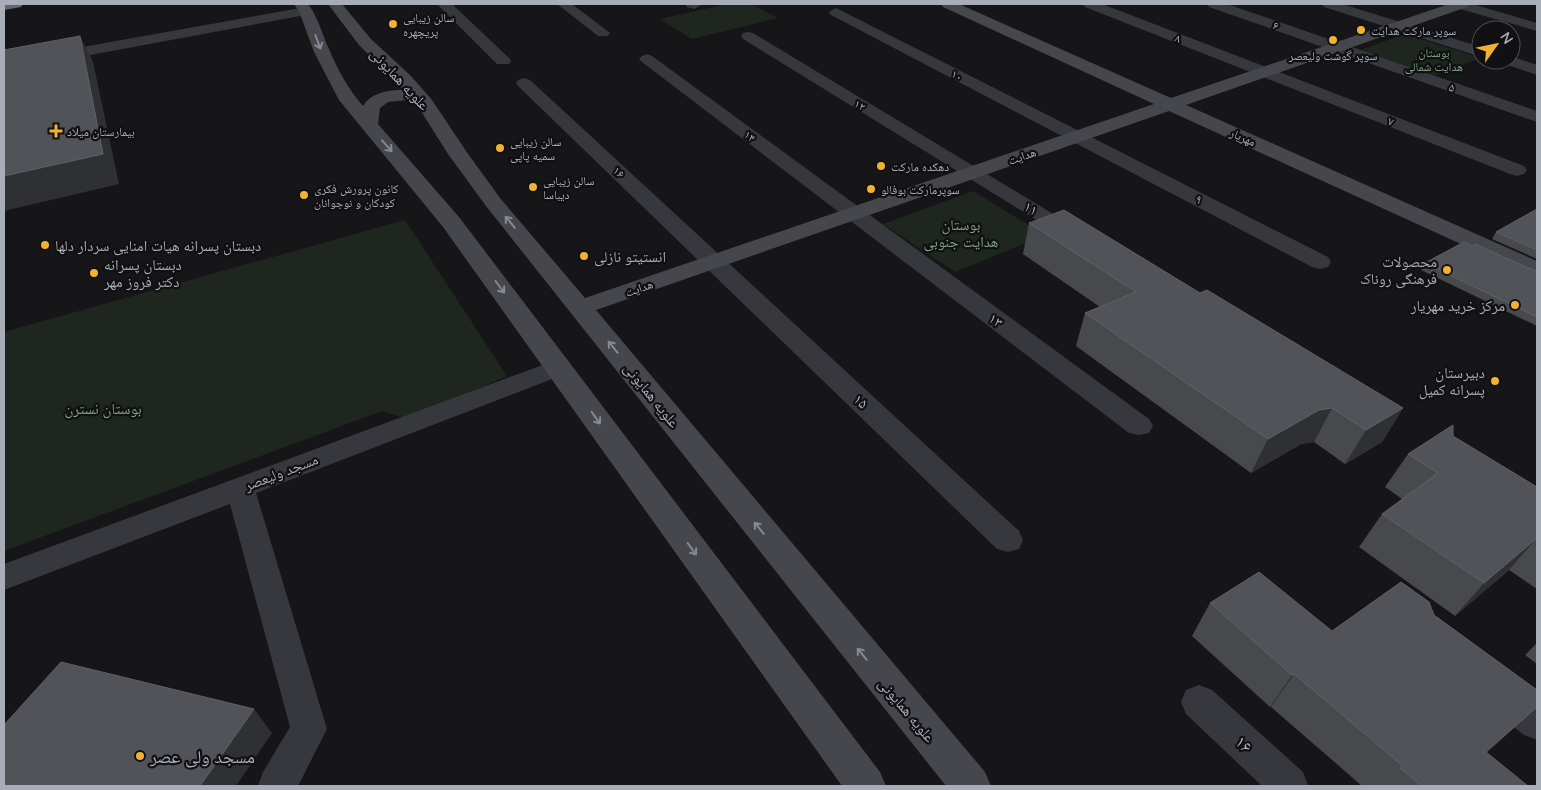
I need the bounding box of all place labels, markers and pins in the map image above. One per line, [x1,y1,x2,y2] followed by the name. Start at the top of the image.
[403,10,454,39] place label: سالن زیبایی پریچهره
[387,18,399,30] marker: سالن زیبایی پریچهره
[1371,23,1456,38] place label: سوپر مارکت هدایت
[1355,24,1367,36] marker: سوپر مارکت هدایت
[1327,34,1339,46] marker: سوپر گوشت ولیعصر
[1288,48,1377,63] place label: سوپر گوشت ولیعصر
[49,124,63,138] marker: بیمارستان میلاد
[67,124,135,139] place label: بیمارستان میلاد
[510,134,561,163] place label: سالن زیبایی سمیه پاپی
[494,142,506,154] marker: سالن زیبایی سمیه پاپی
[891,159,949,174] place label: دهکده مارکت
[875,160,887,172] marker: دهکده مارکت
[543,173,594,202] place label: سالن زیبایی دیباسا
[314,181,398,210] place label: کانون پرورش فکری کودکان و نوجوانان
[527,181,539,193] marker: سالن زیبایی دیباسا
[881,182,960,197] place label: سوپرمارکت بوفالو
[865,183,877,195] marker: سوپرمارکت بوفالو
[298,189,310,201] marker: کانون پرورش فکری کودکان و نوجوانان
[55,236,261,256] place label: دبستان پسرانه هیات امنایی سردار دلها
[39,239,51,251] marker: دبستان پسرانه هیات امنایی سردار دلها
[594,247,666,267] place label: انستیتو نازلی
[578,250,590,262] marker: انستیتو نازلی
[1360,252,1437,289] place label: محصولات فرهنگی روناک
[103,255,182,291] place label: دبستان پسرانه دکتر فروز مهر
[1441,264,1453,276] marker: محصولات فرهنگی روناک
[88,267,100,279] marker: دبستان پسرانه دکتر فروز مهر
[1410,296,1505,315] place label: مرکز خرید مهریار
[1509,299,1521,311] marker: مرکز خرید مهریار
[1419,363,1485,400] place label: دبیرستان پسرانه کمیل
[1489,375,1501,387] marker: دبیرستان پسرانه کمیل
[149,745,255,768] place label: مسجد ولی عصر
[134,750,146,762] marker: مسجد ولی عصر

